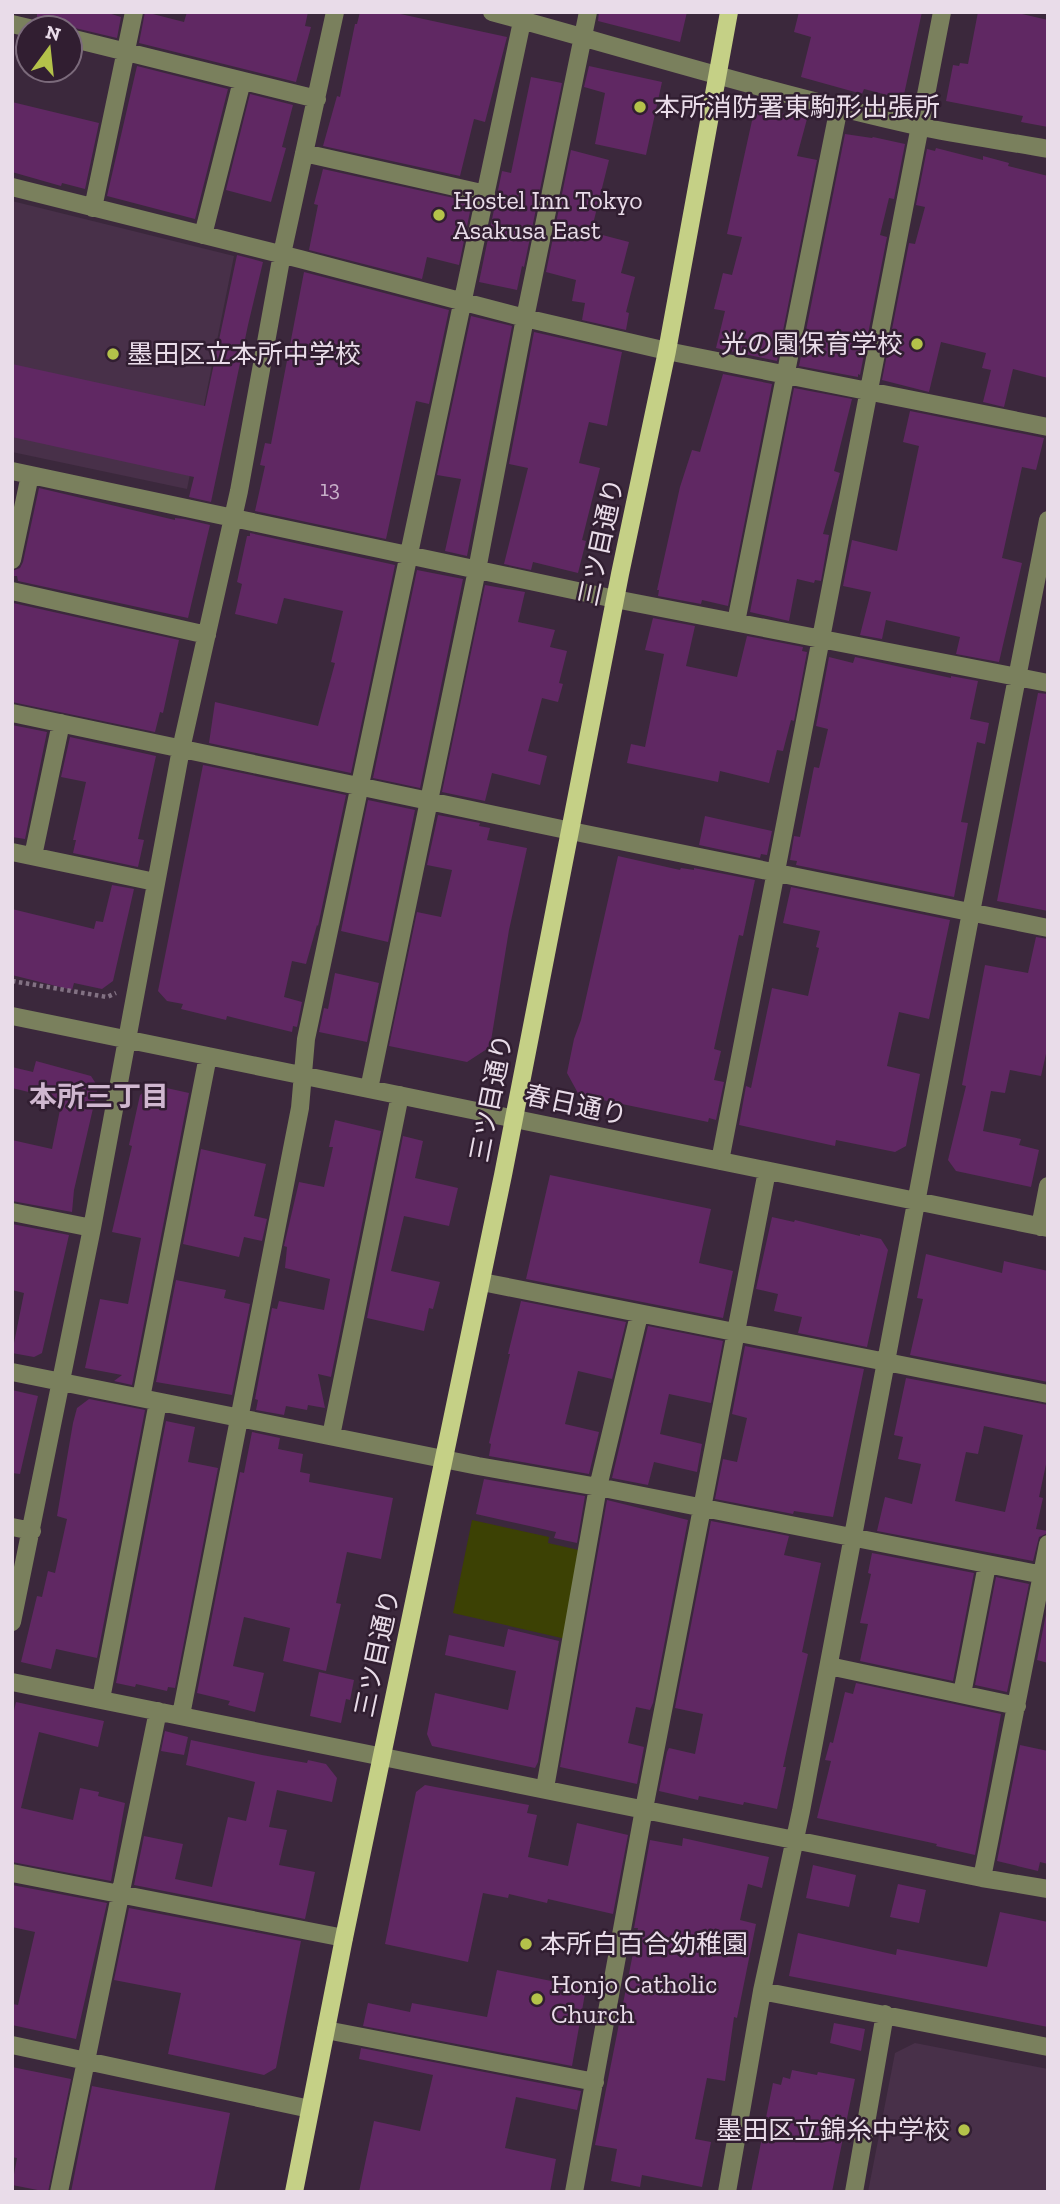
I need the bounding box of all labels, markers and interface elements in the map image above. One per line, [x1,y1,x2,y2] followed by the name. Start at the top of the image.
[14,14,84,84] north arrow
[43,20,63,46] text: N
[654,91,940,123] place label: 本所消防署東駒形出張所
[632,99,648,115] marker: 本所消防署東駒形出張所
[453,184,643,246] place label: Hostel Inn Tokyo Asakusa East
[431,207,447,223] marker: Hostel Inn Tokyo Asakusa East
[721,328,903,360] place label: 光の園保育学校
[909,336,925,352] marker: 光の園保育学校
[127,338,361,370] place label: 墨田区立本所中学校
[105,346,121,362] marker: 墨田区立本所中学校
[320,474,340,502] house number: 13
[572,475,630,609] street label: 三ツ目通り
[463,1031,519,1165] street label: 三ツ目通り
[522,1079,630,1131] street label: 春日通り
[29,1080,169,1113] district label: 本所三丁目
[348,1586,406,1720] street label: 三ツ目通り
[540,1928,748,1960] place label: 本所白百合幼稚園
[518,1936,534,1952] marker: 本所白百合幼稚園
[551,1968,717,2030] place label: Honjo Catholic Church
[529,1991,545,2007] marker: Honjo Catholic Church
[716,2114,950,2146] place label: 墨田区立錦糸中学校
[956,2122,972,2138] marker: 墨田区立錦糸中学校

